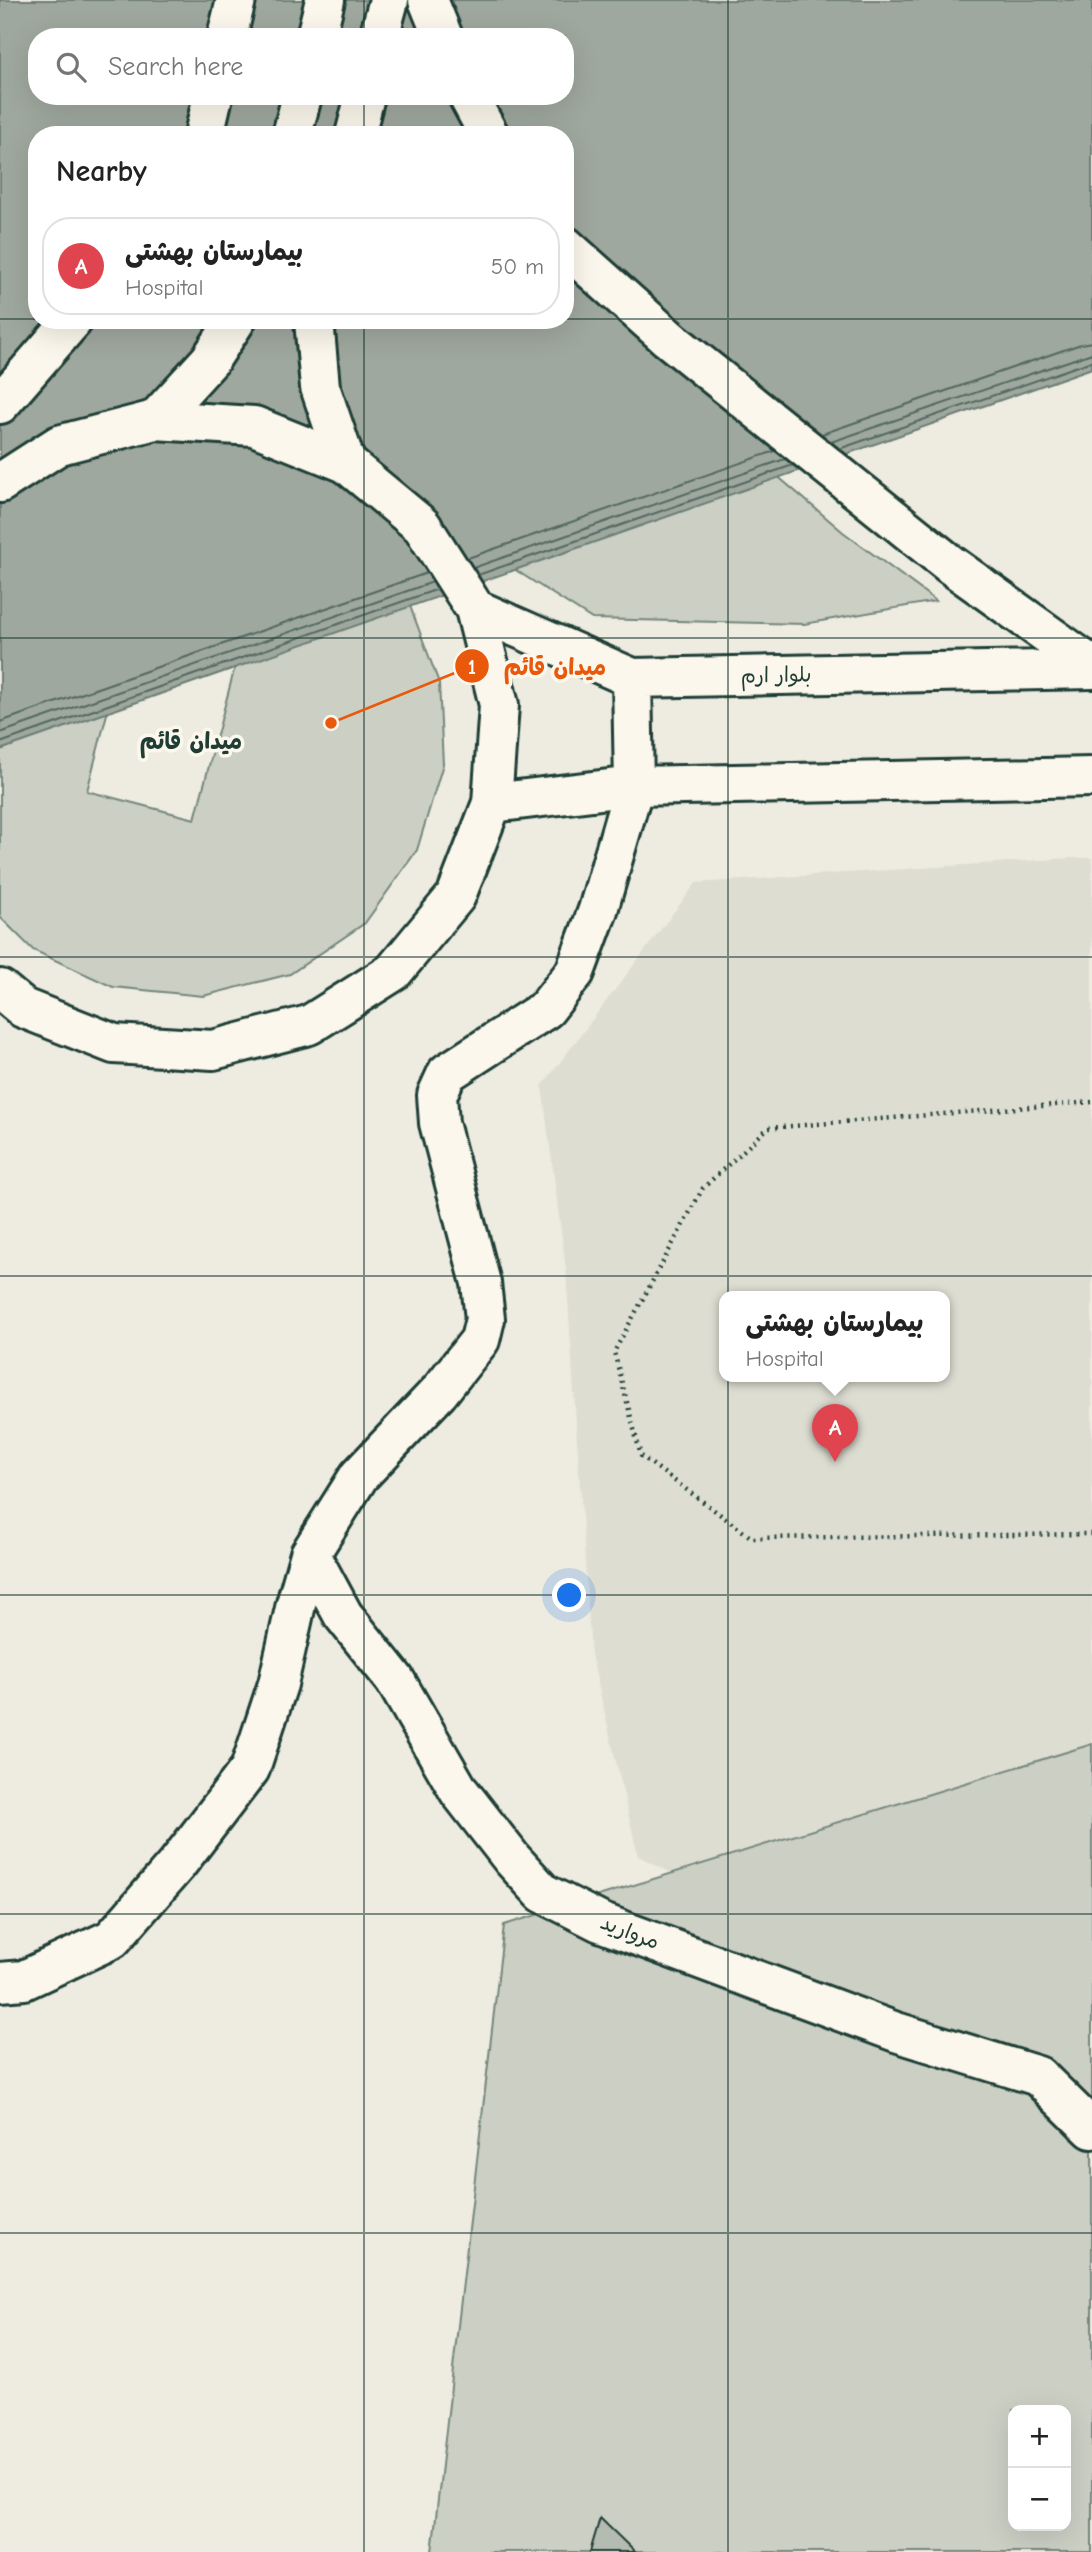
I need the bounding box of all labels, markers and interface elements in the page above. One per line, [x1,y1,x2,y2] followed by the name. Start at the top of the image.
[28,28,574,105] search box
[52,48,90,86] icon: search
[108,52,243,82] text: Search here
[56,154,147,189] text: Nearby
[125,237,303,267] text: بیمارستان بهشتی
[75,253,87,280] text: A
[491,253,544,280] text: 50 m
[125,274,203,301] text: Hospital
[455,644,620,688] callout: میدان قائم
[504,654,606,685] text: میدان قائم
[468,655,476,679] text: 1
[740,662,812,692] street label: بلوار ارم
[140,728,242,759] district label: میدان قائم
[719,1291,950,1382] popup
[745,1308,924,1338] text: بیمارستان بهشتی
[745,1345,824,1372] text: Hospital
[812,1404,858,1462] pin: A
[552,1578,586,1612] your location
[597,1910,663,1954] street label: مروارید
[1008,2405,1071,2531] map controls
[1008,2405,1071,2468] button: +
[1008,2468,1071,2531] button: −

